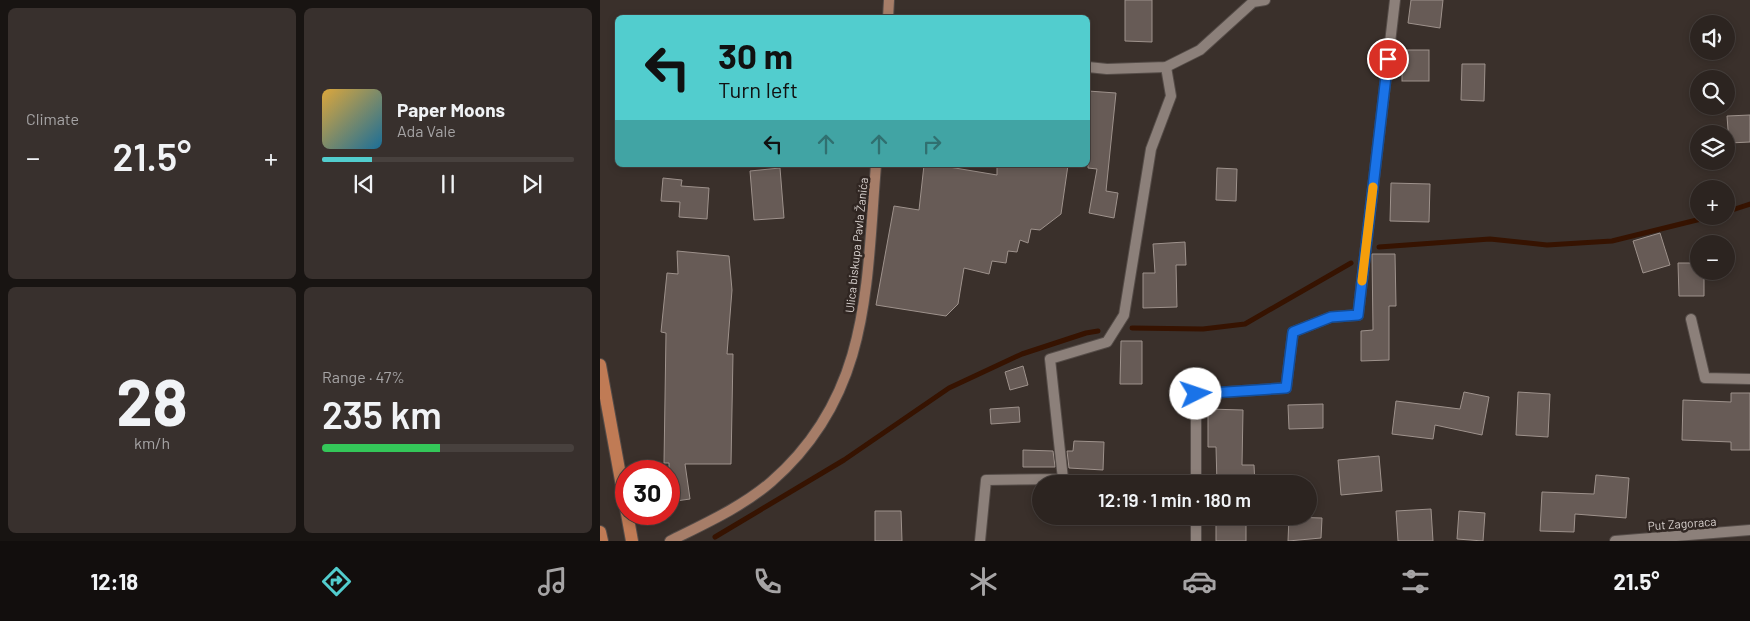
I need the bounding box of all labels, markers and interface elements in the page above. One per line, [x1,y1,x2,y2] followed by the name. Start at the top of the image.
[1690,15,1735,280] map controls
[1690,15,1735,60] button: sound
[718,34,793,76] text: 30 m
[635,35,700,100] icon: left
[1367,38,1409,80] pin
[1374,45,1402,73] icon: arrive
[1690,70,1735,115] button: search
[718,76,798,102] text: Turn left
[397,98,505,121] text: Paper Moons
[26,109,79,128] text: Climate
[397,121,456,140] text: Ada Vale
[1690,125,1735,170] button: layers
[759,130,787,158] icon: left
[812,130,840,158] icon: ahead
[865,130,893,158] icon: ahead
[918,130,946,158] icon: right
[113,133,191,179] text: 21.5°
[26,140,40,174] text: −
[264,140,278,174] text: +
[350,170,378,198] icon: previous
[434,170,462,198] icon: pause
[518,170,546,198] icon: next
[842,177,870,313] street label: Ulica biskupa Pavla Žanića
[1690,180,1735,225] button: +
[1690,235,1735,280] button: −
[116,361,188,439] text: 28
[322,367,405,386] text: Range · 47%
[1169,367,1221,419] position arrow
[322,391,442,437] text: 235 km
[134,433,170,452] text: km/h
[615,460,680,525] speed limit sign: 30
[1098,488,1251,511] text: 12:19 · 1 min · 180 m
[1647,514,1717,532] street label: Put Zagoraca
[319,564,354,599] icon: directions
[535,564,570,599] icon: music
[750,564,785,599] icon: phone
[966,564,1001,599] icon: climate
[1182,564,1217,599] icon: car
[1398,564,1433,599] icon: filters
[90,568,138,594] text: 12:18
[1614,568,1660,594] text: 21.5°

